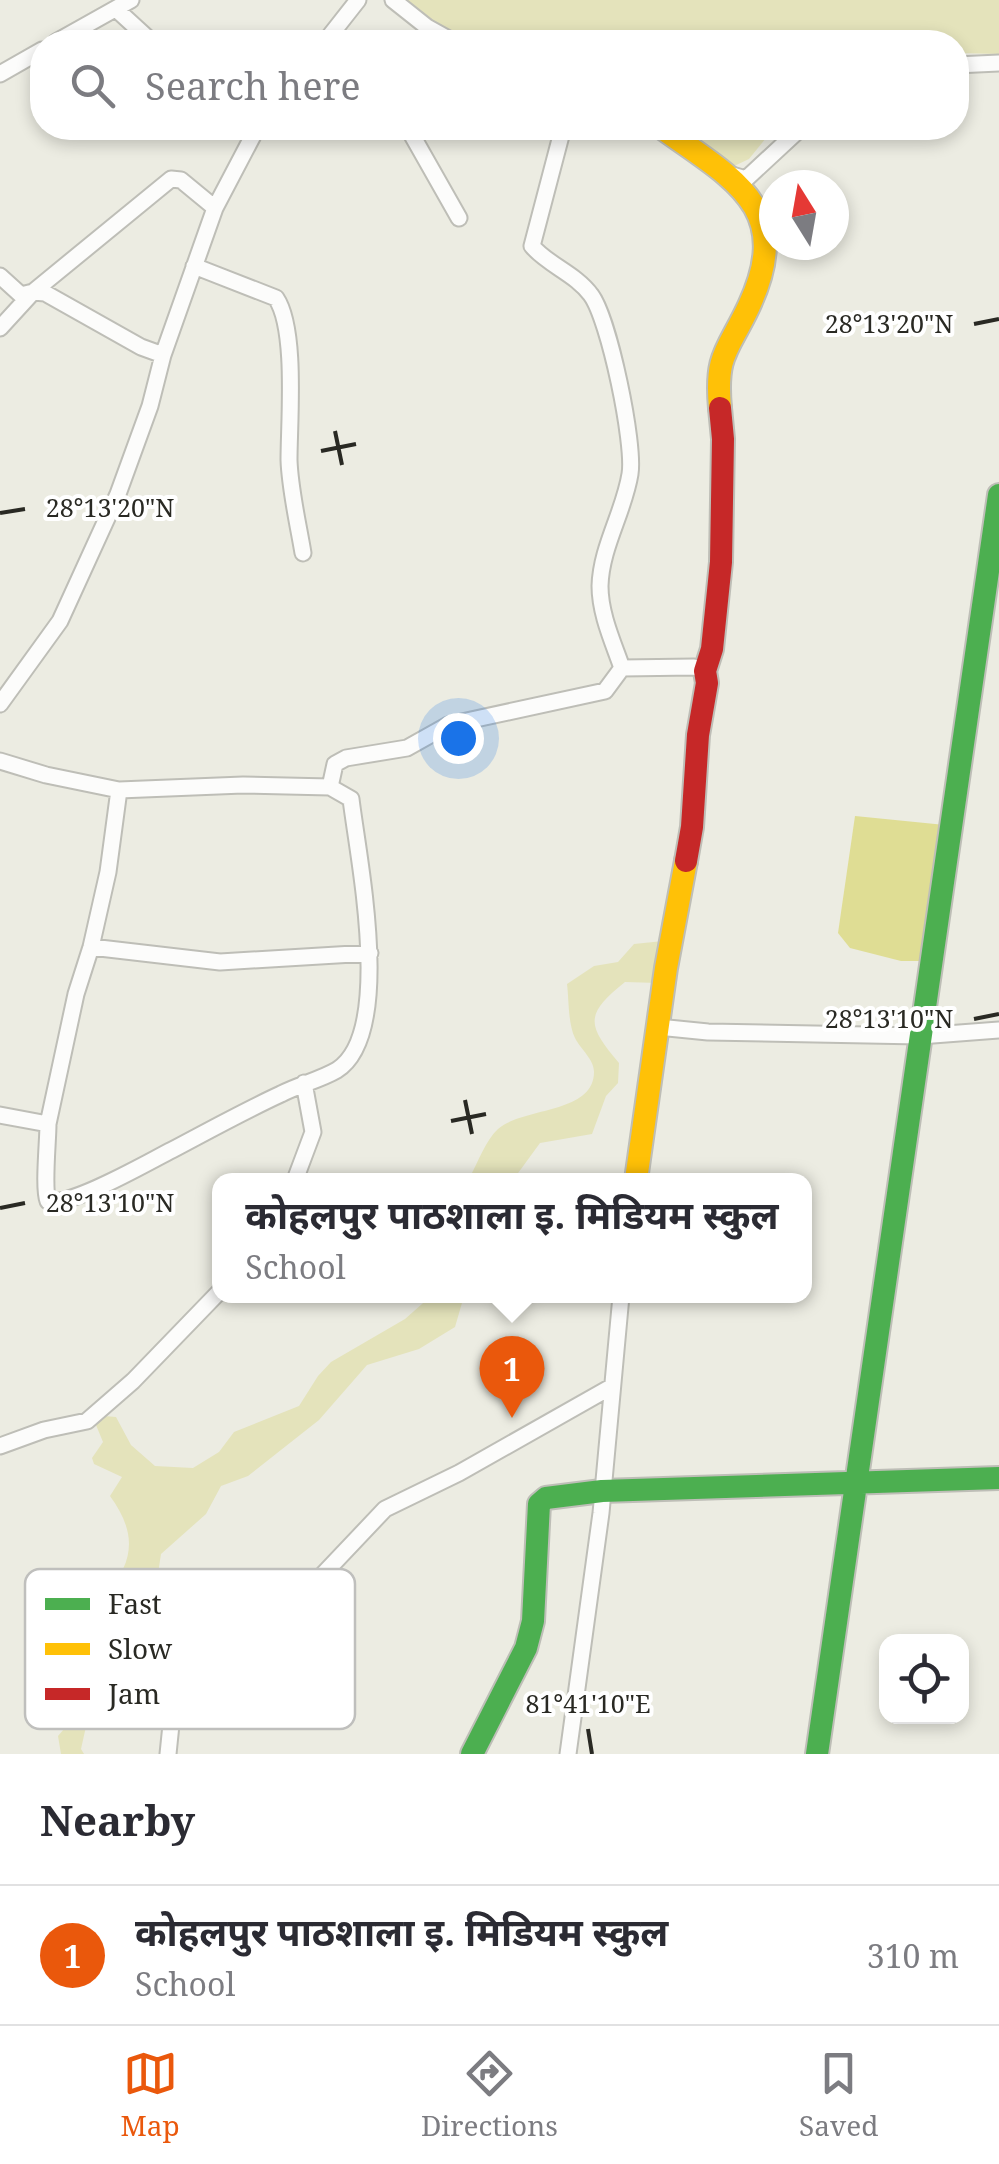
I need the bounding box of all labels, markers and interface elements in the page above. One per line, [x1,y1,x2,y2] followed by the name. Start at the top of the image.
[30,30,969,140] search box
[65,58,120,113] icon: search
[145,59,361,111] text: Search here
[759,170,849,260] north arrow
[825,306,953,340] text: 28°13'20"N
[46,490,174,524] text: 28°13'20"N
[433,713,484,764] your location
[825,1001,953,1035] text: 28°13'10"N
[212,1173,812,1303] popup
[46,1185,174,1219] text: 28°13'10"N
[245,1188,779,1240] text: कोहलपुर पाठशाला इ. मिडियम स्कुल
[245,1245,346,1288] text: School
[480,1336,544,1418] pin: 1
[25,1569,355,1729] legend
[108,1584,162,1622] text: Fast
[108,1629,173,1667] text: Slow
[879,1634,969,1724] map controls
[879,1634,969,1724] button: locate
[107,1674,160,1712] text: Jam
[525,1686,651,1720] text: 81°41'10"E
[40,1791,195,1848] text: Nearby
[135,1905,668,1957] text: कोहलपुर पाठशाला इ. मिडियम स्कुल
[63,1934,82,1977] text: 1
[867,1934,959,1977] text: 310 m
[135,1962,235,2005] text: School
[121,2046,180,2144] tab: Map
[421,2046,558,2144] tab: Directions
[799,2046,878,2144] tab: Saved

